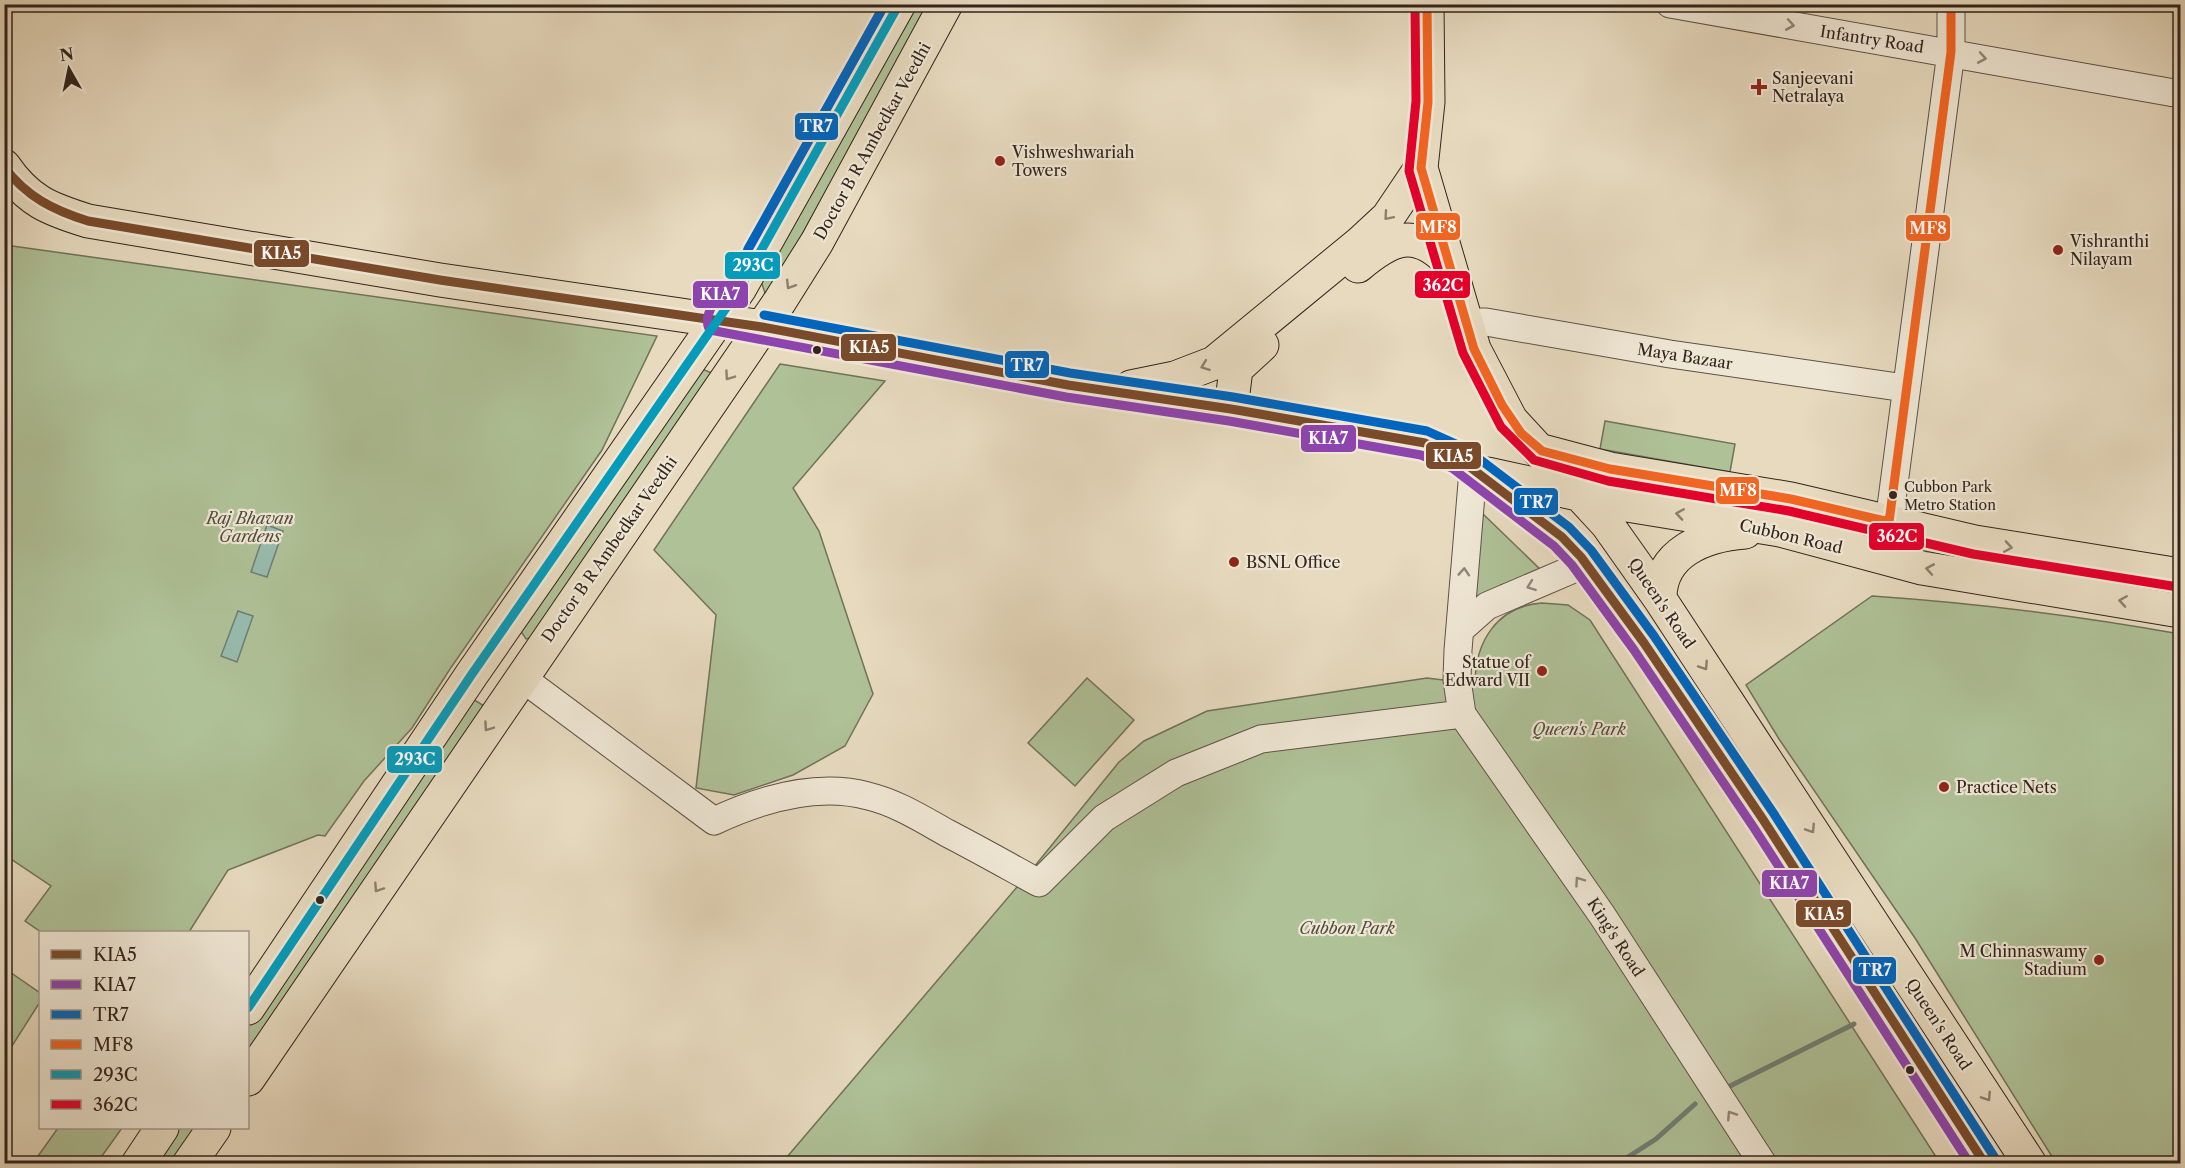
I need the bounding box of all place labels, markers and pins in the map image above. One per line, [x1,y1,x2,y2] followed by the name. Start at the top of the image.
[1772,68,1854,106] place label: Sanjeevani Netralaya
[1750,78,1768,96] marker: Sanjeevani Netralaya
[1011,142,1135,180] place label: Vishweshwariah Towers
[993,154,1007,168] marker: Vishweshwariah Towers
[2069,231,2149,269] place label: Vishranthi Nilayam
[2051,243,2065,257] marker: Vishranthi Nilayam
[811,344,823,356] unlabelled marker
[1904,478,1996,514] place label: Cubbon Park Metro Station
[1887,489,1899,501] marker: Cubbon Park Metro Station
[1246,552,1340,572] place label: BSNL Office
[1227,555,1241,569] marker: BSNL Office
[1445,652,1532,690] place label: Statue of Edward VII
[1535,664,1549,678] marker: Statue of Edward VII
[1956,777,2057,797] place label: Practice Nets
[1937,780,1951,794] marker: Practice Nets
[314,894,326,906] unlabelled marker
[1959,941,2088,979] place label: M Chinnaswamy Stadium
[2092,953,2106,967] marker: M Chinnaswamy Stadium
[1904,1064,1916,1076] unlabelled marker

